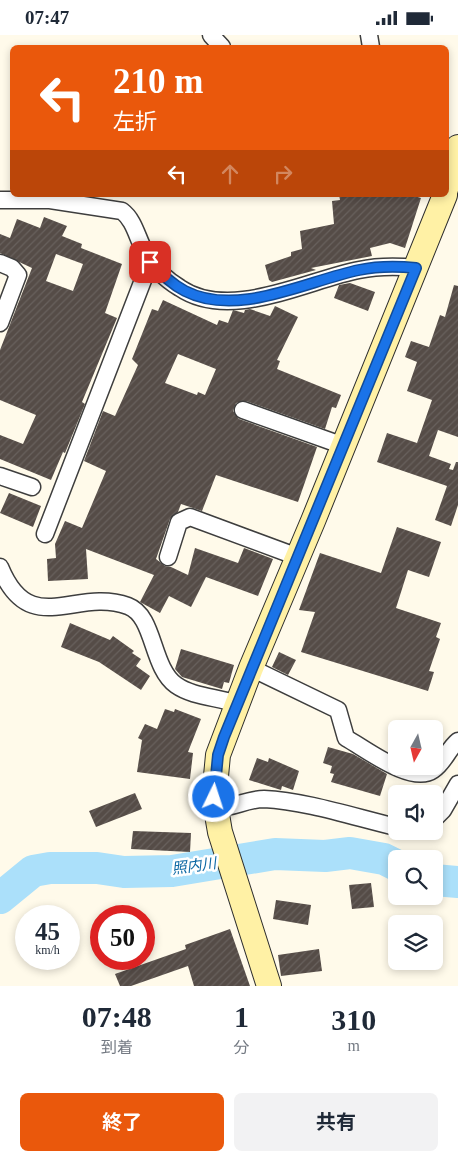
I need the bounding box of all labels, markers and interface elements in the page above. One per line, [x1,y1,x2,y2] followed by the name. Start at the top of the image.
[25,7,69,28] text: 07:47
[113,62,203,101] text: 210 m
[30,65,95,130] icon: left
[113,109,157,134] text: 左折
[163,160,191,188] icon: left
[216,160,244,188] icon: ahead
[269,160,297,188] icon: right
[129,241,171,283] pin
[136,248,164,276] icon: arrive
[388,720,442,775] north arrow
[388,720,443,970] map controls
[187,770,239,822] position arrow
[388,785,443,840] button: sound
[388,850,443,905] button: search
[171,855,219,877] water label: 照内川
[90,905,155,970] speed limit sign: 50
[388,915,443,970] button: layers
[35,918,60,945] text: 45
[35,943,60,957] text: km/h
[82,1000,152,1033] text: 07:48
[234,1000,249,1033] text: 1
[331,1003,376,1036] text: 310
[347,1037,360,1054] text: m
[101,1039,133,1056] text: 到着
[233,1039,249,1056] text: 分
[20,1093,224,1151] button: 終了
[234,1093,438,1151] button: 共有

